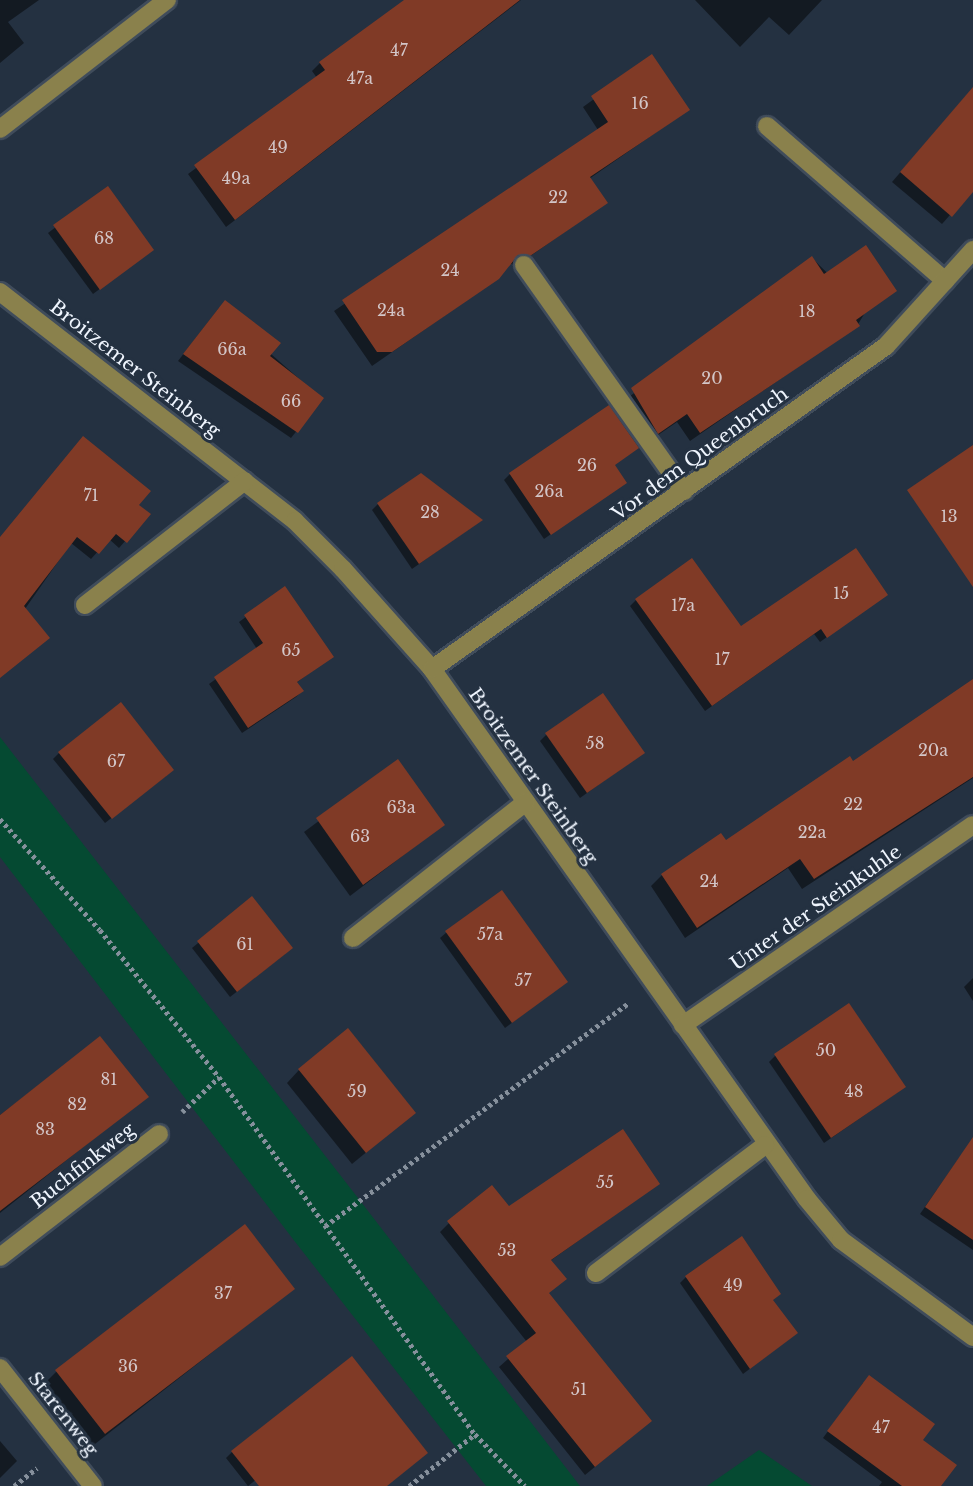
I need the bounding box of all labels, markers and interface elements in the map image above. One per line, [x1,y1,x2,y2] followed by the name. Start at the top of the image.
[390,40,408,60] house number: 47
[347,68,373,88] house number: 47a
[631,93,649,113] house number: 16
[268,137,288,157] house number: 49
[222,168,250,188] house number: 49a
[548,187,568,207] house number: 22
[94,228,114,248] house number: 68
[440,260,460,280] house number: 24
[45,295,225,443] street label: Broitzemer Steinberg
[377,300,405,320] house number: 24a
[799,301,815,321] house number: 18
[217,339,247,359] house number: 66a
[701,368,723,388] house number: 20
[607,382,793,526] street label: Vor dem Queenbruch
[281,391,301,411] house number: 66
[577,455,597,475] house number: 26
[534,481,564,501] house number: 26a
[83,485,99,505] house number: 71
[420,502,440,522] house number: 28
[941,506,957,526] house number: 13
[833,583,849,603] house number: 15
[671,595,695,615] house number: 17a
[281,640,301,660] house number: 65
[714,649,730,669] house number: 17
[463,683,603,869] street label: Broitzemer Steinberg
[586,733,604,753] house number: 58
[918,740,948,760] house number: 20a
[107,751,125,771] house number: 67
[843,794,863,814] house number: 22
[386,797,416,817] house number: 63a
[798,822,826,842] house number: 22a
[350,826,370,846] house number: 63
[726,840,906,976] street label: Unter der Steinkuhle
[699,871,719,891] house number: 24
[477,924,503,944] house number: 57a
[236,934,254,954] house number: 61
[514,970,532,990] house number: 57
[816,1040,836,1060] house number: 50
[101,1069,117,1089] house number: 81
[347,1081,367,1101] house number: 59
[844,1081,864,1101] house number: 48
[67,1094,87,1114] house number: 82
[26,1118,140,1214] street label: Buchfinkweg
[35,1119,55,1139] house number: 83
[596,1172,614,1192] house number: 55
[498,1240,516,1260] house number: 53
[723,1275,743,1295] house number: 49
[214,1283,232,1303] house number: 37
[118,1356,138,1376] house number: 36
[23,1367,103,1461] street label: Starenweg
[571,1379,587,1399] house number: 51
[872,1417,890,1437] house number: 47

